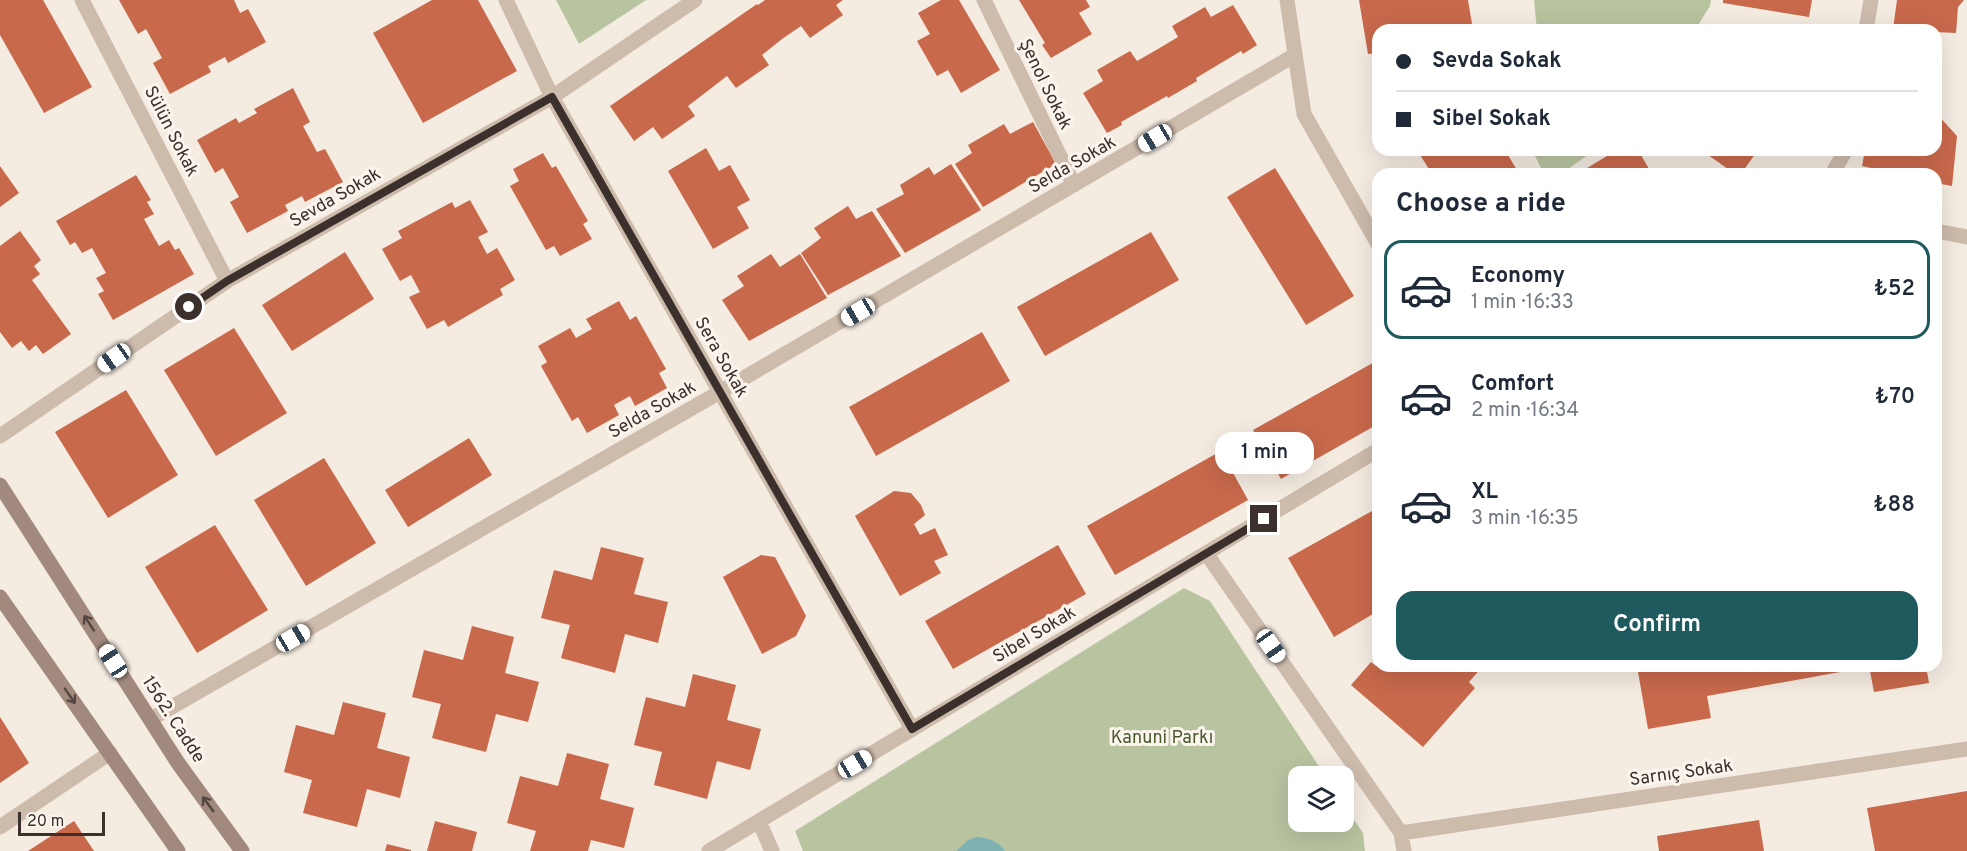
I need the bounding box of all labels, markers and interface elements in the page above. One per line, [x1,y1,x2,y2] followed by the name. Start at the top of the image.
[1013,35,1077,134] street label: Şenol Sokak
[1432,48,1561,75] text: Sevda Sokak
[138,82,203,181] street label: Sülün Sokak
[1432,106,1551,133] text: Sibel Sokak
[1135,121,1175,155] car
[1025,131,1121,200] street label: Selda Sokak
[286,163,385,234] street label: Sevda Sokak
[1396,187,1566,221] text: Choose a ride
[1399,263,1453,317] icon: car
[1471,263,1565,290] text: Economy
[1874,276,1915,303] text: ₺52
[1471,290,1574,316] text: 1 min · 16:33
[175,293,202,320] route start
[838,295,878,329] car
[688,313,753,402] street label: Sera Sokak
[94,340,134,376] car
[1399,371,1453,425] icon: car
[1471,371,1554,398] text: Comfort
[605,376,701,445] street label: Selda Sokak
[1875,384,1915,411] text: ₺70
[1471,398,1579,424] text: 2 min · 16:34
[1214,432,1314,474] callout: 1 min
[1241,440,1288,466] text: 1 min
[1399,479,1453,533] icon: car
[1471,479,1498,506] text: XL
[1873,492,1915,519] text: ₺88
[1250,505,1277,532] route end
[1471,506,1579,532] text: 3 min · 16:35
[1396,591,1918,660] button: Confirm
[989,601,1081,669] street label: Sibel Sokak
[82,615,94,632] one-way arrow
[273,621,313,655] car
[1253,626,1289,666] car
[96,641,130,681] car
[136,672,209,768] street label: 1562. Cadde
[64,688,76,704] one-way arrow
[1111,727,1213,750] park label: Kanuni Parkı
[835,747,875,781] car
[1628,755,1734,792] street label: Sarnıç Sokak
[1288,766,1354,832] map controls
[1288,766,1354,832] button: layers
[201,796,214,812] one-way arrow
[18,809,105,836] scale bar
[27,812,64,832] text: 20 m

